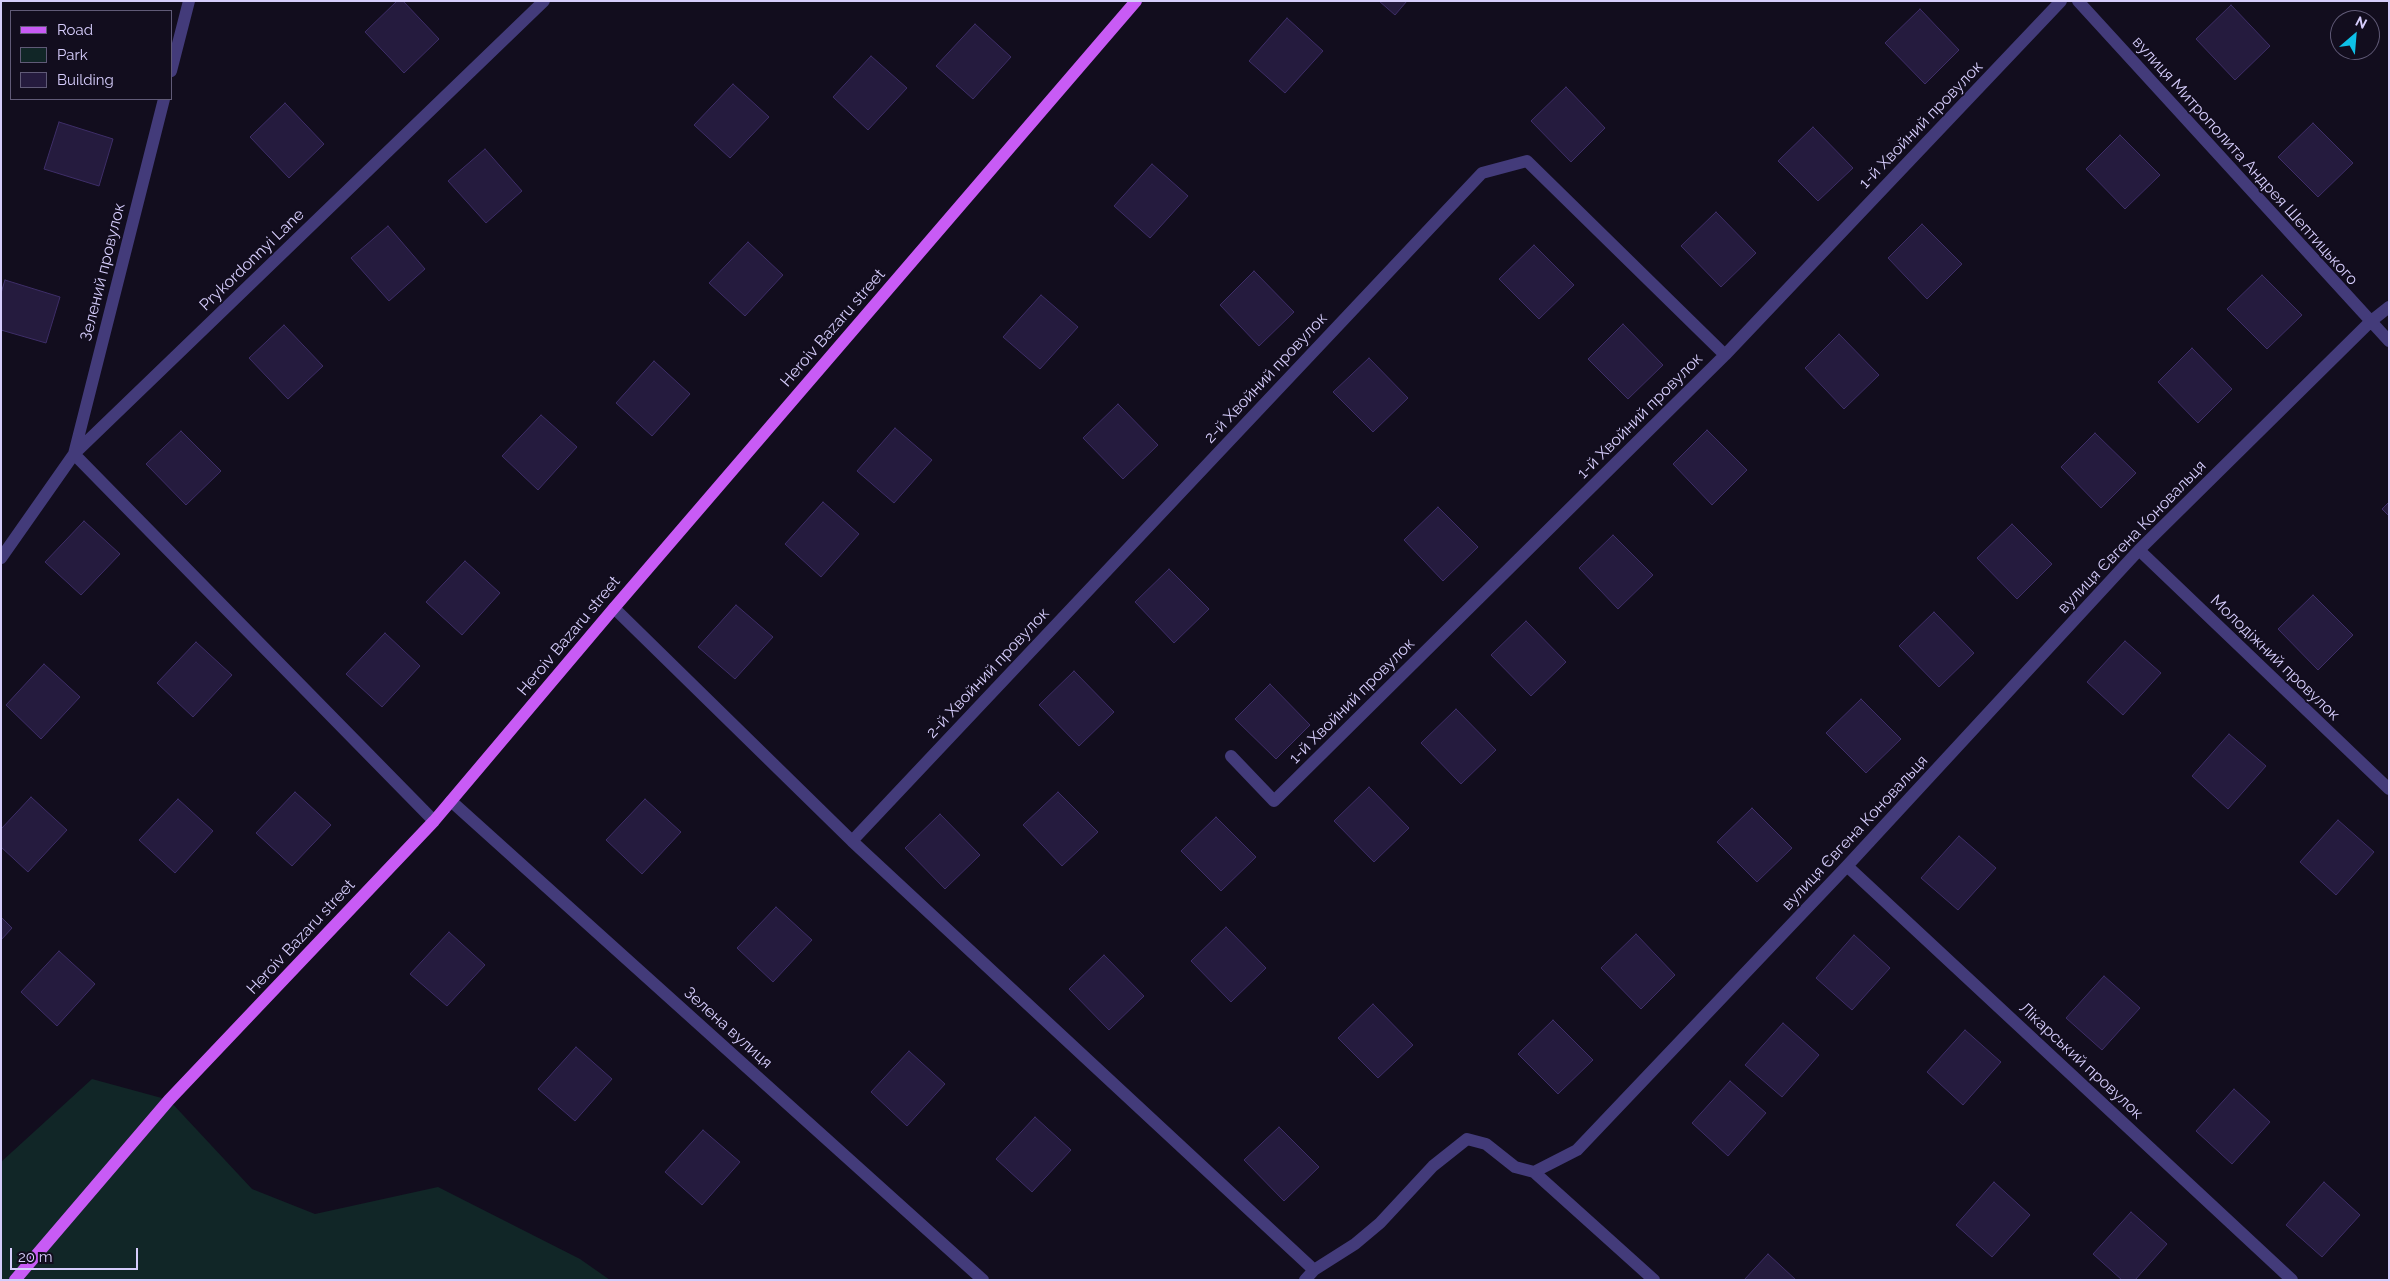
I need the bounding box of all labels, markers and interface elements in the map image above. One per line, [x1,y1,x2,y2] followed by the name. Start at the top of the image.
[10,10,172,100] legend
[2330,10,2380,60] north arrow
[2353,13,2370,32] text: N
[57,21,93,39] text: Road
[2128,33,2362,289] street label: вулиця Митрополита Андрея Шептицького
[57,46,88,64] text: Park
[1855,57,1987,193] street label: 1-й Хвойний провулок
[57,71,114,89] text: Building
[77,201,129,343] street label: Зелений провулок
[196,205,308,315] street label: Prykordonnyi Lane
[777,265,889,391] street label: Heroiv Bazaru street
[1201,309,1331,447] street label: 2-й Хвойний провулок
[1573,349,1707,483] street label: 1-й Хвойний провулок
[2054,457,2210,617] street label: вулиця Євгена Коновальця
[514,572,624,700] street label: Heroiv Bazaru street
[2206,591,2344,725] street label: Молодіжний провулок
[923,604,1053,742] street label: 2-й Хвойний провулок
[1285,634,1419,768] street label: 1-й Хвойний провулок
[1778,751,1932,915] street label: вулиця Євгена Коновальця
[243,876,359,998] street label: Heroiv Bazaru street
[680,983,776,1073] street label: Зелена вулиця
[2015,999,2147,1123] street label: Лікарський провулок
[12,1238,140,1270] scale bar
[18,1248,53,1266] text: 20 m

